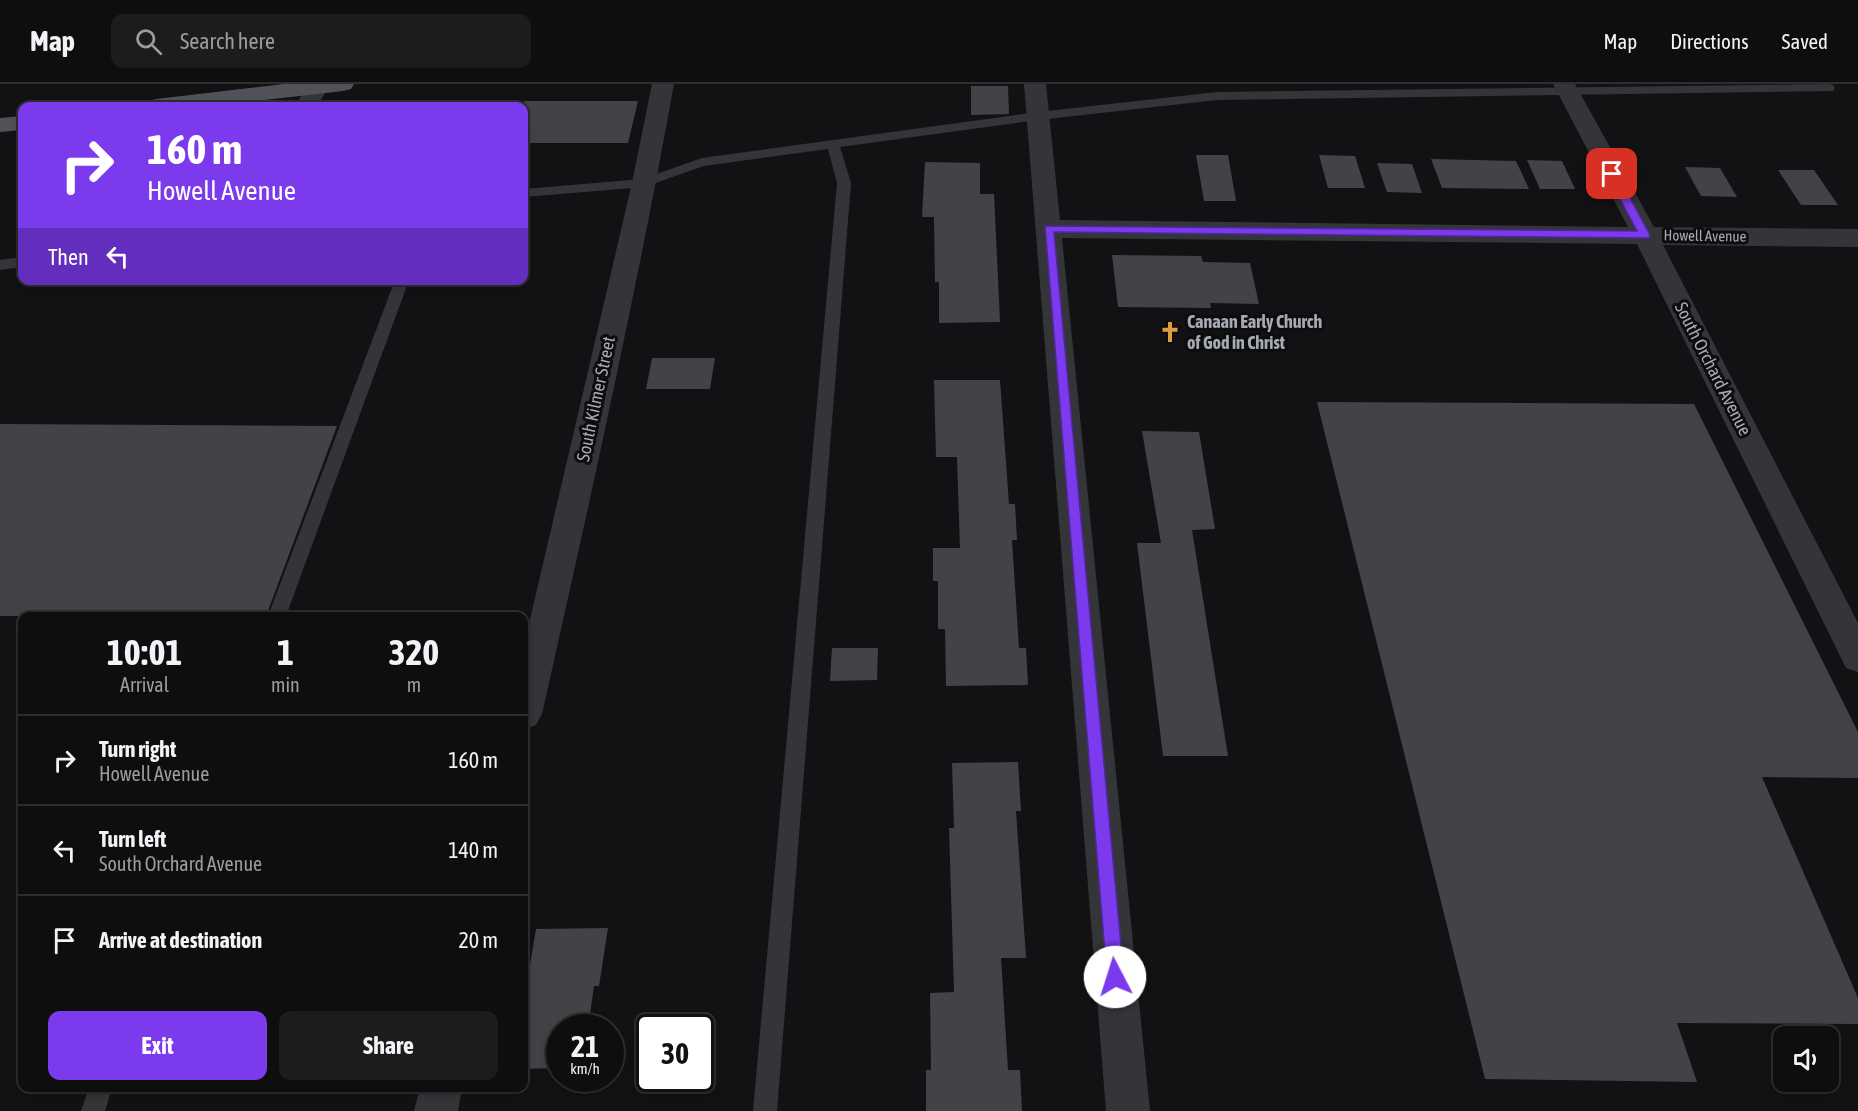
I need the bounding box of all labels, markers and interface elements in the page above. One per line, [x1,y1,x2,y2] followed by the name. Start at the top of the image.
[111,14,531,68] search box
[30,25,75,57] text: Map
[132,25,165,58] icon: search
[180,28,275,54] text: Search here
[1603,29,1637,53] text: Map
[1670,29,1749,53] text: Directions
[1782,29,1828,53] text: Saved
[147,125,242,173] text: 160 m
[48,126,126,204] icon: right
[1586,148,1637,199] pin
[1595,157,1628,190] icon: arrive
[147,175,296,206] text: Howell Avenue
[1663,226,1747,245] street label: Howell Avenue
[101,240,134,273] icon: left
[48,244,89,270] text: Then
[1671,299,1756,439] street label: South Orchard Avenue
[1187,311,1322,353] place label: Canaan Early Church of God in Christ
[1158,320,1182,344] church icon: Canaan Early Church of God in Christ
[572,334,619,463] street label: South Kilmer Street
[107,631,182,673] text: 10:01
[277,631,294,673] text: 1
[388,631,439,673] text: 320
[120,673,169,696] text: Arrival
[271,673,300,696] text: min
[407,673,421,696] text: m
[99,736,176,762] text: Turn right
[48,744,81,777] icon: right
[448,747,498,773] text: 160 m
[99,762,209,785] text: Howell Avenue
[99,826,166,852] text: Turn left
[48,834,81,867] icon: left
[448,837,498,863] text: 140 m
[99,852,262,875] text: South Orchard Avenue
[48,924,81,957] icon: arrive
[99,927,262,953] text: Arrive at destination
[458,927,498,953] text: 20 m
[1083,945,1147,1009] position arrow
[48,1011,267,1080] button: Exit
[279,1011,498,1080] button: Share
[636,1014,714,1092] speed limit sign: 30
[1773,1026,1839,1092] map controls
[1773,1026,1839,1092] button: sound
[571,1029,599,1063] text: 21
[570,1060,600,1077] text: km/h

